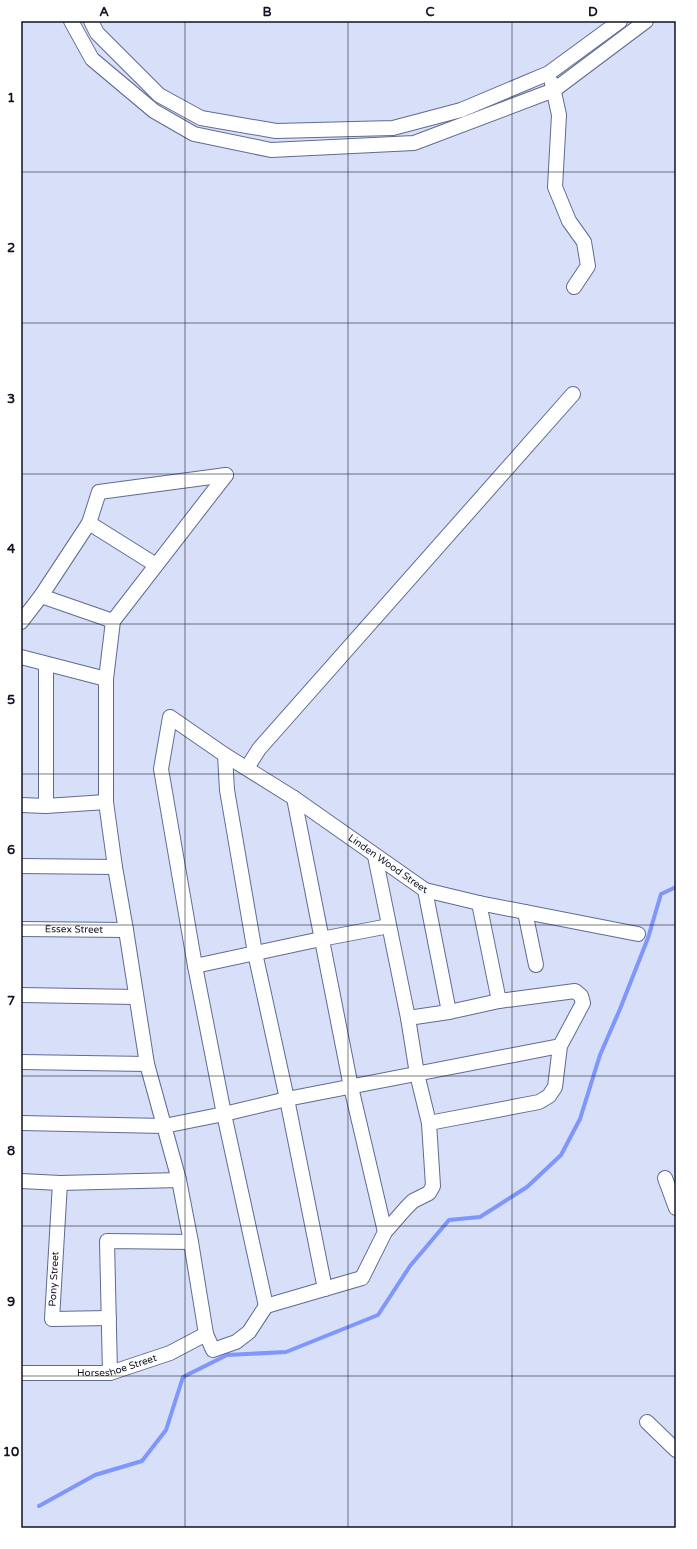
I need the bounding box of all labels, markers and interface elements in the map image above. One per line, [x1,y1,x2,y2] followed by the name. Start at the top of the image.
[99,4,109,20] text: A
[262,4,272,20] text: B
[425,4,435,20] text: C
[588,4,598,20] text: D
[7,90,15,106] text: 1
[7,240,15,256] text: 2
[7,391,15,407] text: 3
[7,541,16,557] text: 4
[7,692,15,708] text: 5
[346,832,428,896] street label: Linden Wood Street
[7,842,15,858] text: 6
[45,923,103,936] street label: Essex Street
[7,993,15,1009] text: 7
[7,1143,15,1159] text: 8
[47,1251,61,1307] street label: Pony Street
[7,1294,15,1310] text: 9
[77,1352,158,1379] street label: Horseshoe Street
[3,1444,19,1460] text: 10

